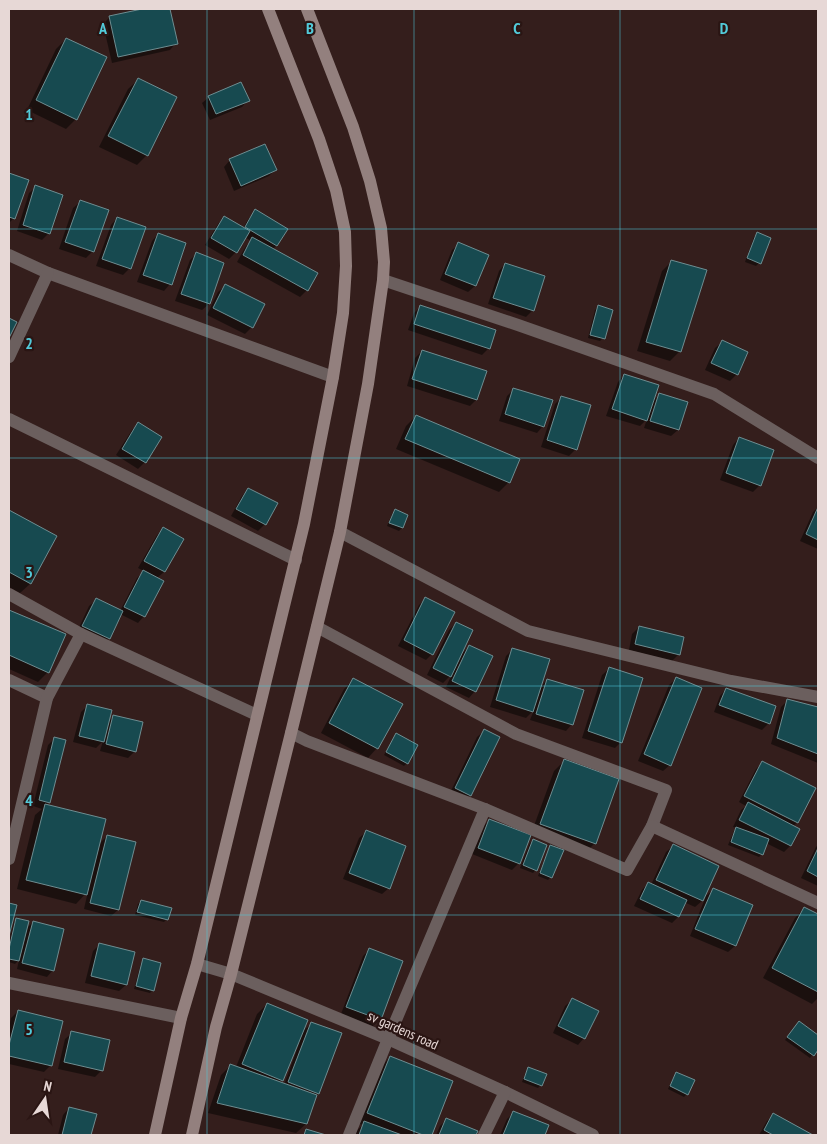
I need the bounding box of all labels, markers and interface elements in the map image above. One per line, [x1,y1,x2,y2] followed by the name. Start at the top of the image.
[98,18,108,38] text: A
[306,18,314,38] text: B
[513,18,521,38] text: C
[720,18,729,38] text: D
[25,104,33,124] text: 1
[25,333,33,353] text: 2
[25,562,33,582] text: 3
[25,790,33,810] text: 4
[365,1006,441,1054] street label: sv gardens road
[25,1019,33,1039] text: 5
[20,1074,70,1124] north arrow
[42,1077,54,1096] text: N

